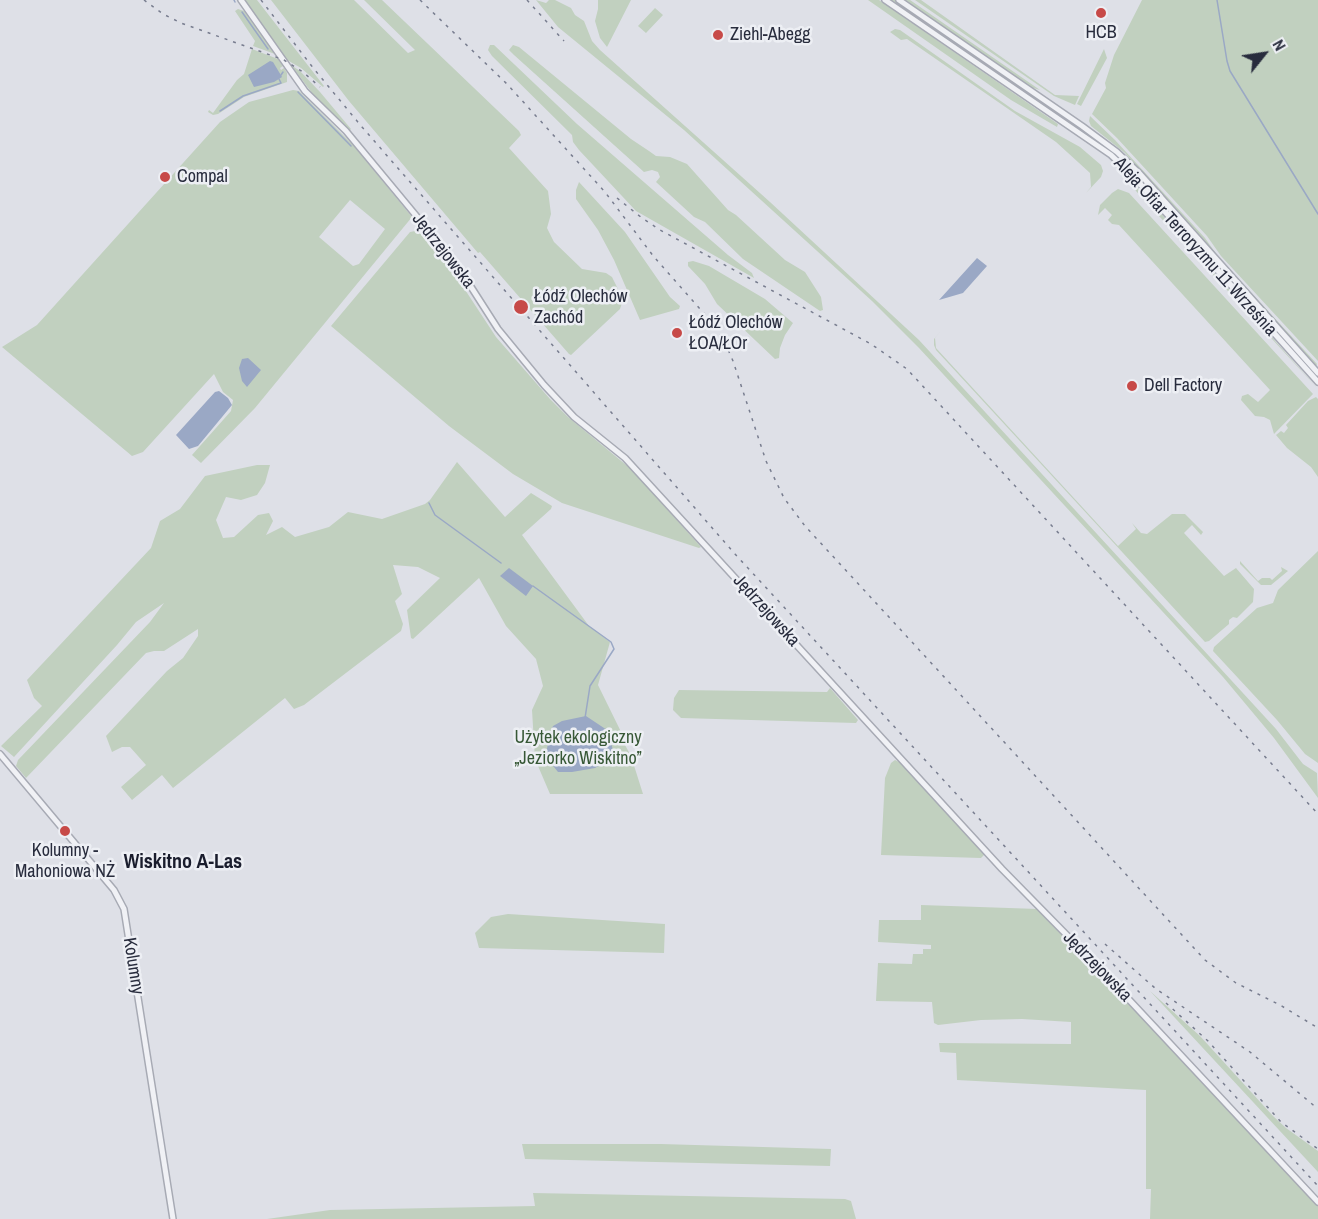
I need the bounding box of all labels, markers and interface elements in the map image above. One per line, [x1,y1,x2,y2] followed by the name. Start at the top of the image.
[1094,6,1108,20] marker: HCB
[1085,22,1117,44] place label: HCB
[730,24,810,46] place label: Ziehl-Abegg
[1234,24,1294,84] north arrow
[711,28,725,42] marker: Ziehl-Abegg
[1268,35,1291,55] text: N
[1109,153,1281,341] street label: Aleja Ofiar Terroryzmu 11 Września
[177,166,228,188] place label: Compal
[158,170,172,184] marker: Compal
[407,209,479,293] street label: Jędrzejowska
[534,286,628,328] place label: Łódź Olechów Zachód
[512,298,530,316] marker: Łódź Olechów Zachód
[689,312,783,354] place label: Łódź Olechów ŁOA/ŁOr
[670,326,684,340] marker: Łódź Olechów ŁOA/ŁOr
[1144,375,1222,397] place label: Dell Factory
[1125,379,1139,393] marker: Dell Factory
[728,571,804,651] street label: Jędrzejowska
[514,727,642,770] park label: Użytek ekologiczny „Jeziorko Wiskitno”
[58,824,72,838] marker: Kolumny - Mahoniowa NŻ
[15,840,115,882] place label: Kolumny - Mahoniowa NŻ
[124,851,242,875] district label: Wiskitno A-Las
[1058,927,1136,1007] street label: Jędrzejowska
[118,936,148,996] street label: Kolumny

